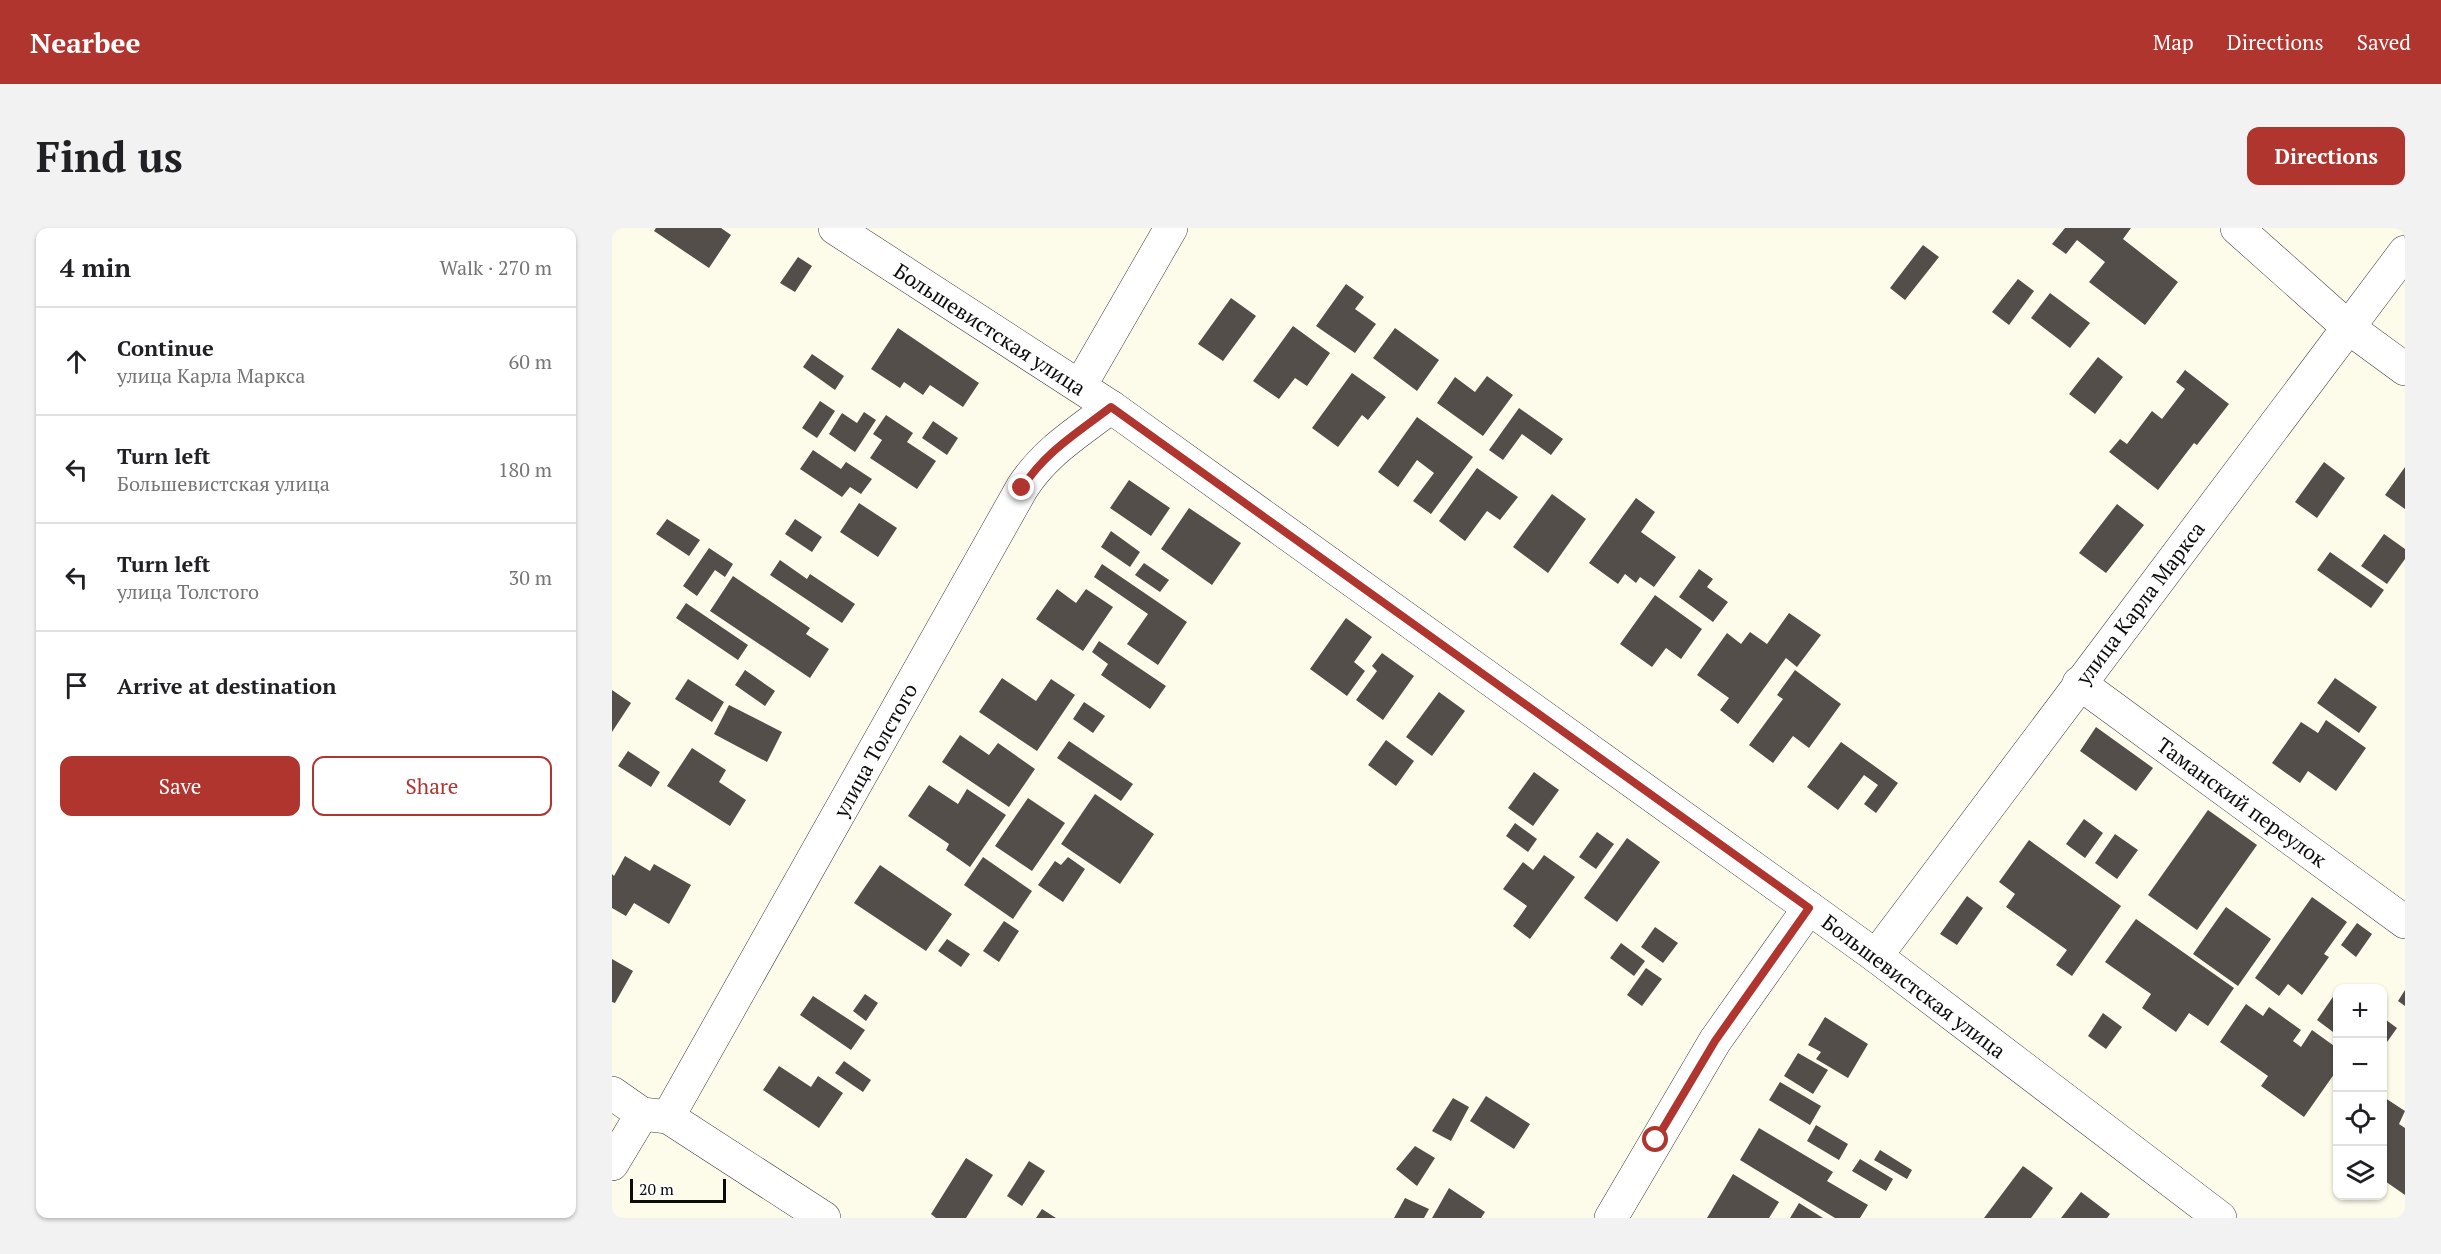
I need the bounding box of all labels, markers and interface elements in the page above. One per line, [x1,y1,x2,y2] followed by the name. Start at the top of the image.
[30,24,140,61] text: Nearbee
[2153,28,2194,56] text: Map
[2227,28,2324,56] text: Directions
[2357,28,2411,56] text: Saved
[2247,127,2405,185] button: Directions
[36,128,183,184] text: Find us
[60,250,131,284] text: 4 min
[440,254,552,281] text: Walk · 270 m
[889,256,1092,402] street label: Большевистская улица
[117,333,214,362] text: Continue
[60,345,93,378] icon: ahead
[509,348,552,375] text: 60 m
[117,362,305,389] text: улица Карла Маркса
[117,441,210,470] text: Turn left
[60,453,93,486] icon: left
[498,456,552,483] text: 180 m
[117,470,330,497] text: Большевистская улица
[1008,474,1034,500] route end
[2069,515,2211,691] street label: улица Карла Маркса
[117,549,210,578] text: Turn left
[60,561,93,594] icon: left
[509,564,552,591] text: 30 m
[117,578,259,605] text: улица Толстого
[60,669,93,702] icon: arrive
[117,671,336,700] text: Arrive at destination
[826,678,923,823] street label: улица Толстого
[2151,731,2333,874] street label: Таманский переулок
[60,756,300,816] button: Save
[312,756,552,816] button: Share
[1816,908,2012,1065] street label: Большевистская улица
[2333,984,2387,1200] map controls
[2333,984,2387,1038] button: +
[2333,1038,2387,1092] button: −
[2333,1092,2387,1146] button: locate
[1642,1126,1668,1152] route start
[2333,1146,2387,1200] button: layers
[630,1176,726,1204] scale bar
[639,1178,674,1200] text: 20 m

